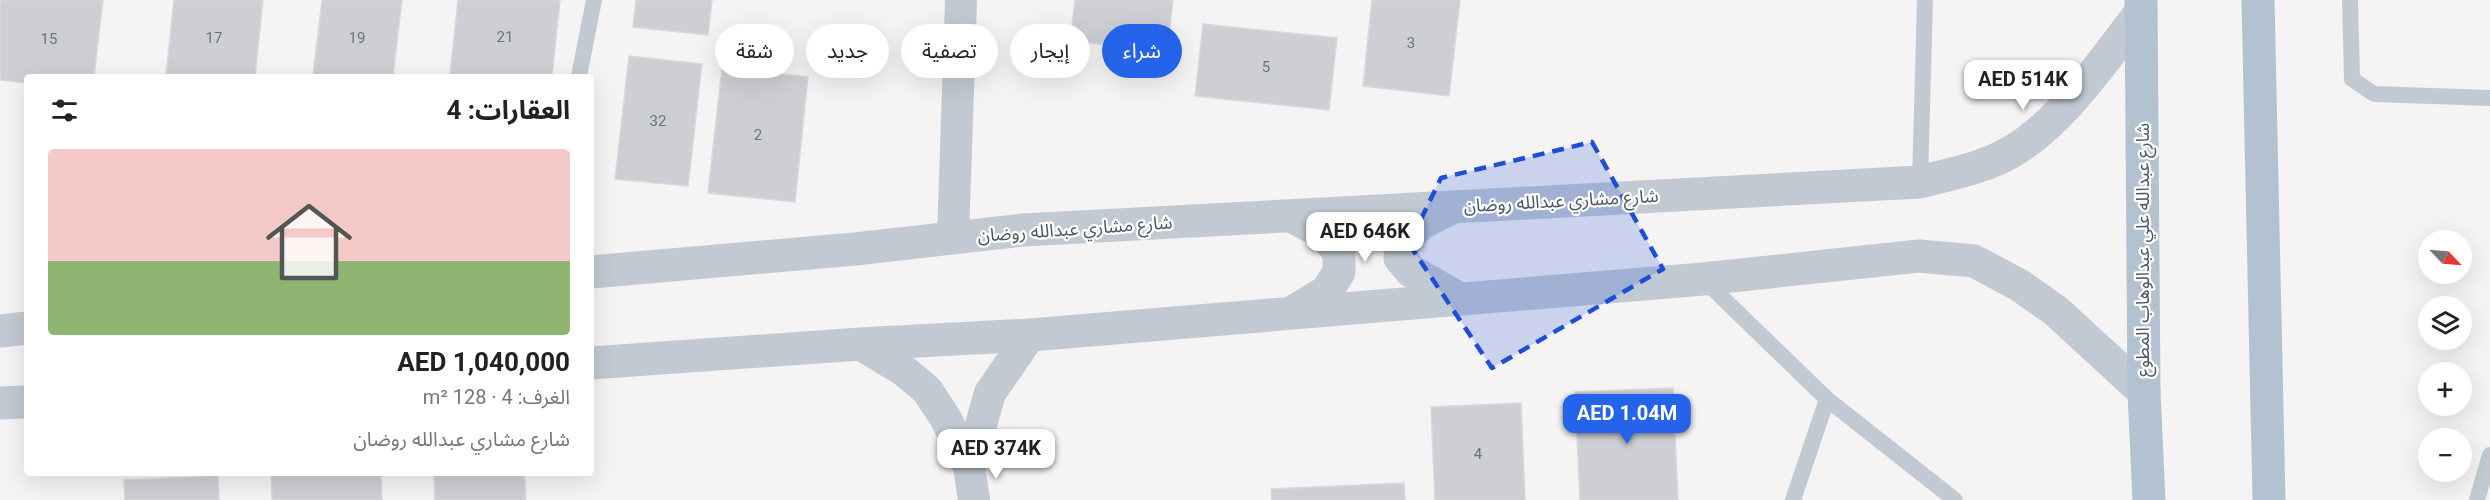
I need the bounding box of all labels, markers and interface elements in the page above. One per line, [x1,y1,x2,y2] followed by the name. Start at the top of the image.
[715,24,794,78] chip: شقة
[806,24,889,78] chip: جديد
[901,24,998,78] chip: تصفية
[1010,24,1090,78] chip: إيجار
[1102,24,1182,78] chip: شراء
[497,28,513,46] house number: 21
[206,29,222,47] house number: 17
[349,29,365,47] house number: 19
[41,30,57,48] house number: 15
[1407,34,1415,52] house number: 3
[1262,58,1270,76] house number: 5
[1961,60,2085,111] pin: AED 514K
[1978,67,2068,91] text: AED 514K
[48,94,81,127] icon: filters
[446,95,570,125] text: العقارات: 4
[650,112,666,130] house number: 32
[2132,123,2157,377] street label: شارع عبدالله علي عبدالوهاب المطوع
[754,126,762,144] house number: 2
[1463,185,1659,220] street label: شارع مشاري عبدالله روضان
[255,188,363,296] icon: home
[977,211,1173,250] street label: شارع مشاري عبدالله روضان
[1303,212,1427,263] pin: AED 646K
[1320,219,1410,243] text: AED 646K
[2418,230,2472,284] north arrow
[2418,230,2472,482] map controls
[2418,296,2472,350] button: layers
[397,347,570,377] text: AED 1,040,000
[2418,362,2472,416] button: +
[423,385,570,409] text: الغرف: 4 · 128 m²
[1558,394,1696,445] pin: AED 1.04M
[1577,401,1677,425] text: AED 1.04M
[353,427,570,451] text: شارع مشاري عبدالله روضان
[2418,428,2472,482] button: −
[934,429,1058,480] pin: AED 374K
[951,436,1041,460] text: AED 374K
[1474,445,1483,463] house number: 4

